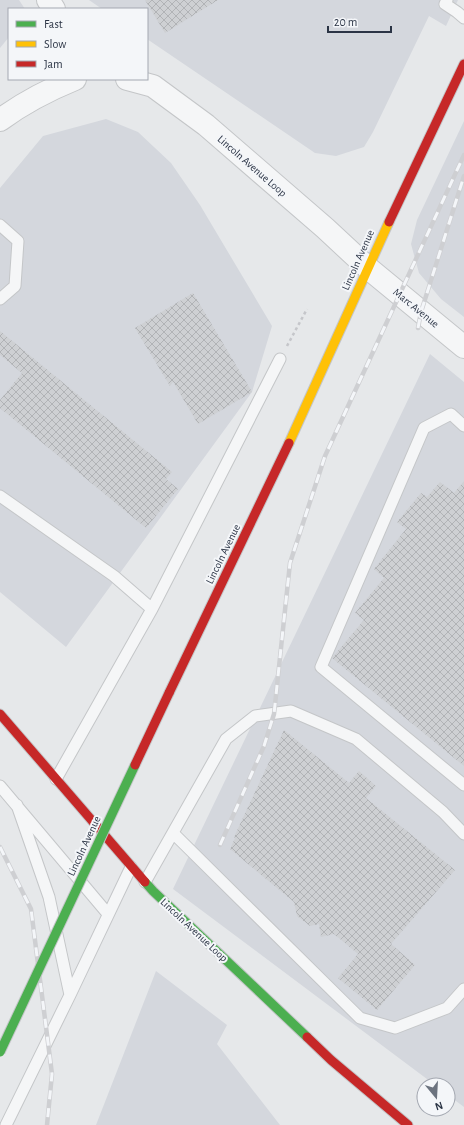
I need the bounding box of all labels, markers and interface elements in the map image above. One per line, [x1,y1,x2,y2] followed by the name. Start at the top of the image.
[8,8,148,80] legend
[328,8,391,34] scale bar
[334,16,357,28] text: 20 m
[44,18,63,30] text: Fast
[44,38,66,50] text: Slow
[44,58,63,70] text: Jam
[215,133,289,199] street label: Lincoln Avenue Loop
[340,228,376,292] street label: Lincoln Avenue
[391,286,441,330] street label: Marc Avenue
[204,522,242,586] street label: Lincoln Avenue
[65,814,103,878] street label: Lincoln Avenue
[158,896,230,964] street label: Lincoln Avenue Loop
[416,1077,456,1117] north arrow
[434,1100,444,1112] text: N

